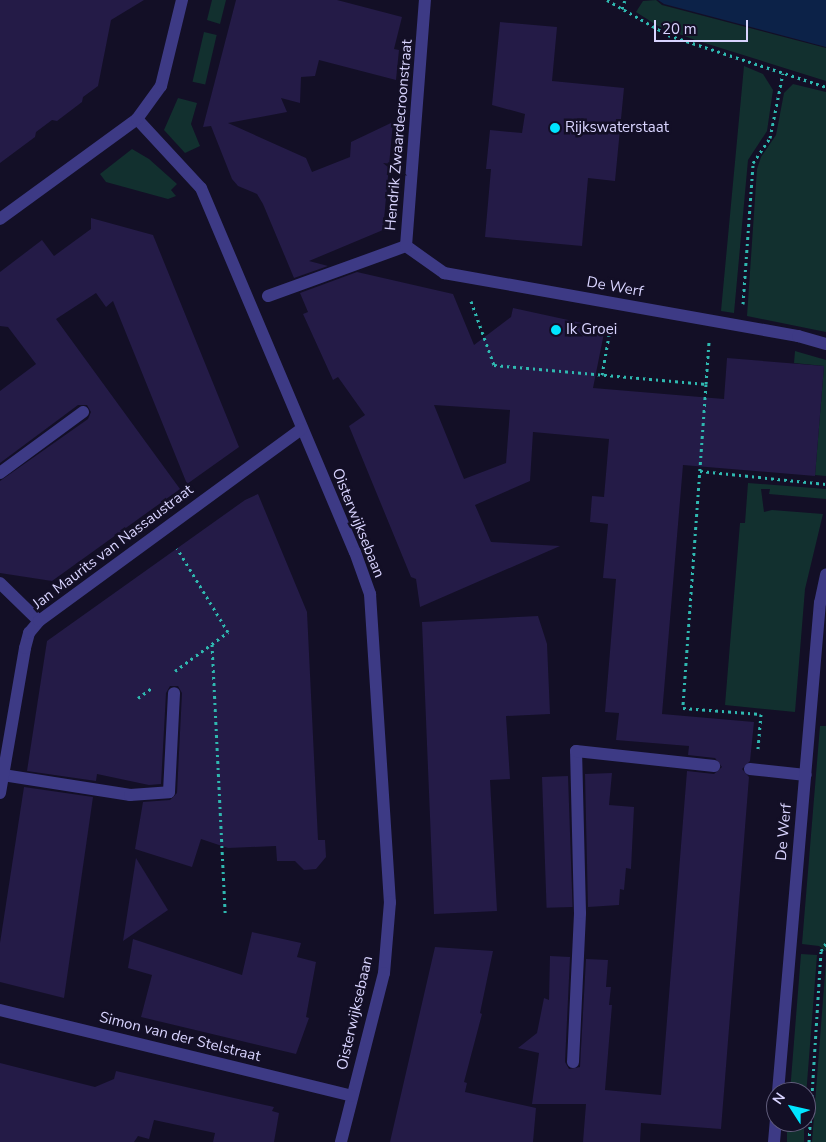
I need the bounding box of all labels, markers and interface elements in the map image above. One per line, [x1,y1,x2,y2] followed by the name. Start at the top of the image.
[656,10,750,42] scale bar
[662,19,697,39] text: 20 m
[382,39,416,231] street label: Hendrik Zwaardecroonstraat
[565,119,669,137] place label: Rijkswaterstaat
[549,122,561,134] marker: Rijkswaterstaat
[585,273,645,301] street label: De Werf
[566,321,617,339] place label: Ik Groei
[550,324,562,336] marker: Ik Groei
[328,466,388,580] street label: Oisterwijksebaan
[29,481,197,613] street label: Jan Maurits van Nassaustraat
[773,803,795,861] street label: De Werf
[333,954,377,1072] street label: Oisterwijksebaan
[97,1008,263,1066] street label: Simon van der Stelstraat
[766,1082,816,1132] north arrow
[768,1089,790,1108] text: N

